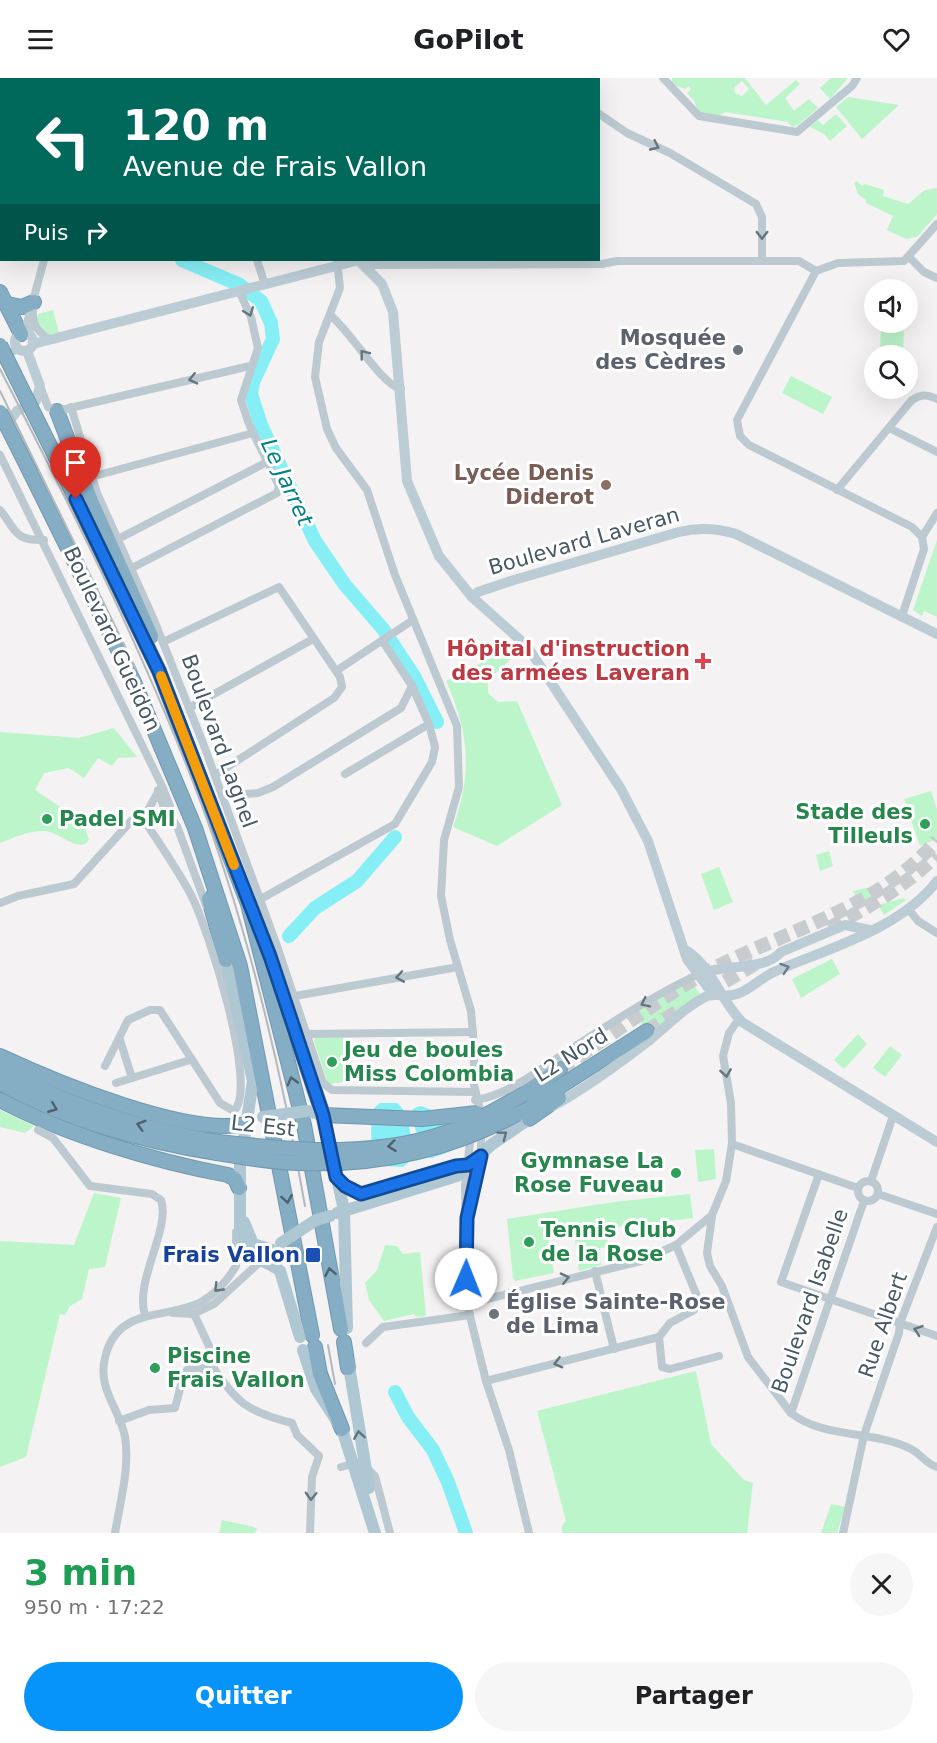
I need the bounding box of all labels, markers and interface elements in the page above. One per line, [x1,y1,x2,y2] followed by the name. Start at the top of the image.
[24,23,57,56] icon: menu
[880,23,913,56] icon: heart
[413,24,524,55] text: GoPilot
[123,101,269,150] text: 120 m
[24,102,102,180] icon: left
[648,139,659,151] one-way arrow
[123,151,427,182] text: Avenue de Frais Vallon
[80,216,113,249] icon: right
[24,220,68,245] text: Puis
[756,230,768,239] one-way arrow
[864,279,918,399] map controls
[864,279,918,333] button: sound
[242,306,254,317] one-way arrow
[595,326,726,374] place label: Mosquée des Cèdres
[731,343,745,357] marker: Mosquée des Cèdres
[864,345,918,399] button: search
[361,349,372,360] one-way arrow
[188,371,198,384] one-way arrow
[256,435,319,531] water label: Le Jarret
[50,437,101,499] pin
[59,446,92,479] icon: arrive
[454,461,594,509] place label: Lycée Denis Diderot
[599,478,613,492] marker: Lycée Denis Diderot
[486,502,682,580] street label: Boulevard Laveran
[59,543,165,735] street label: Boulevard Gueidon
[447,637,690,685] place label: Hôpital d'instruction des armées Laveran
[176,651,262,831] street label: Boulevard Lagnel
[694,652,712,670] marker: Hôpital d'instruction des armées Laveran
[795,800,913,848] place label: Stade des Tilleuls
[59,807,176,831] place label: Padel SMI
[40,812,54,826] marker: Padel SMI
[918,817,932,831] marker: Stade des Tilleuls
[780,963,790,975] one-way arrow
[395,970,405,982] one-way arrow
[641,995,652,1007] one-way arrow
[530,1023,612,1087] street label: L2 Nord
[342,1038,514,1086] place label: Jeu de boules Miss Colombia
[325,1055,339,1069] marker: Jeu de boules Miss Colombia
[719,1067,732,1077] one-way arrow
[287,1076,300,1086] one-way arrow
[46,1101,57,1113] one-way arrow
[230,1111,296,1141] street label: L2 Est
[136,1120,147,1132] one-way arrow
[497,1131,508,1142] one-way arrow
[388,1139,397,1151] one-way arrow
[514,1149,664,1197] place label: Gymnase La Rose Fuveau
[669,1166,683,1180] marker: Gymnase La Rose Fuveau
[280,1194,292,1204] one-way arrow
[767,1206,853,1396] street label: Boulevard Isabelle
[541,1218,676,1266] place label: Tennis Club de la Rose
[522,1235,536,1249] marker: Tennis Club de la Rose
[162,1243,300,1267] place label: Frais Vallon
[304,1246,322,1264] marker: Frais Vallon
[434,1247,498,1311] position arrow
[324,1267,337,1277] one-way arrow
[854,1269,912,1381] street label: Rue Albert
[559,1273,569,1286] one-way arrow
[214,1281,225,1291] one-way arrow
[506,1289,726,1338] place label: Église Sainte-Rose de Lima
[487,1307,501,1321] marker: Église Sainte-Rose de Lima
[913,1324,924,1337] one-way arrow
[167,1344,305,1392] place label: Piscine Frais Vallon
[553,1356,563,1369] one-way arrow
[148,1361,162,1375] marker: Piscine Frais Vallon
[354,1430,366,1439] one-way arrow
[305,1491,318,1500] one-way arrow
[24,1552,137,1593] text: 3 min
[850,1553,913,1616] button: close
[24,1595,165,1619] text: 950 m · 17:22
[24,1662,463,1731] button: Quitter
[475,1662,913,1731] button: Partager

